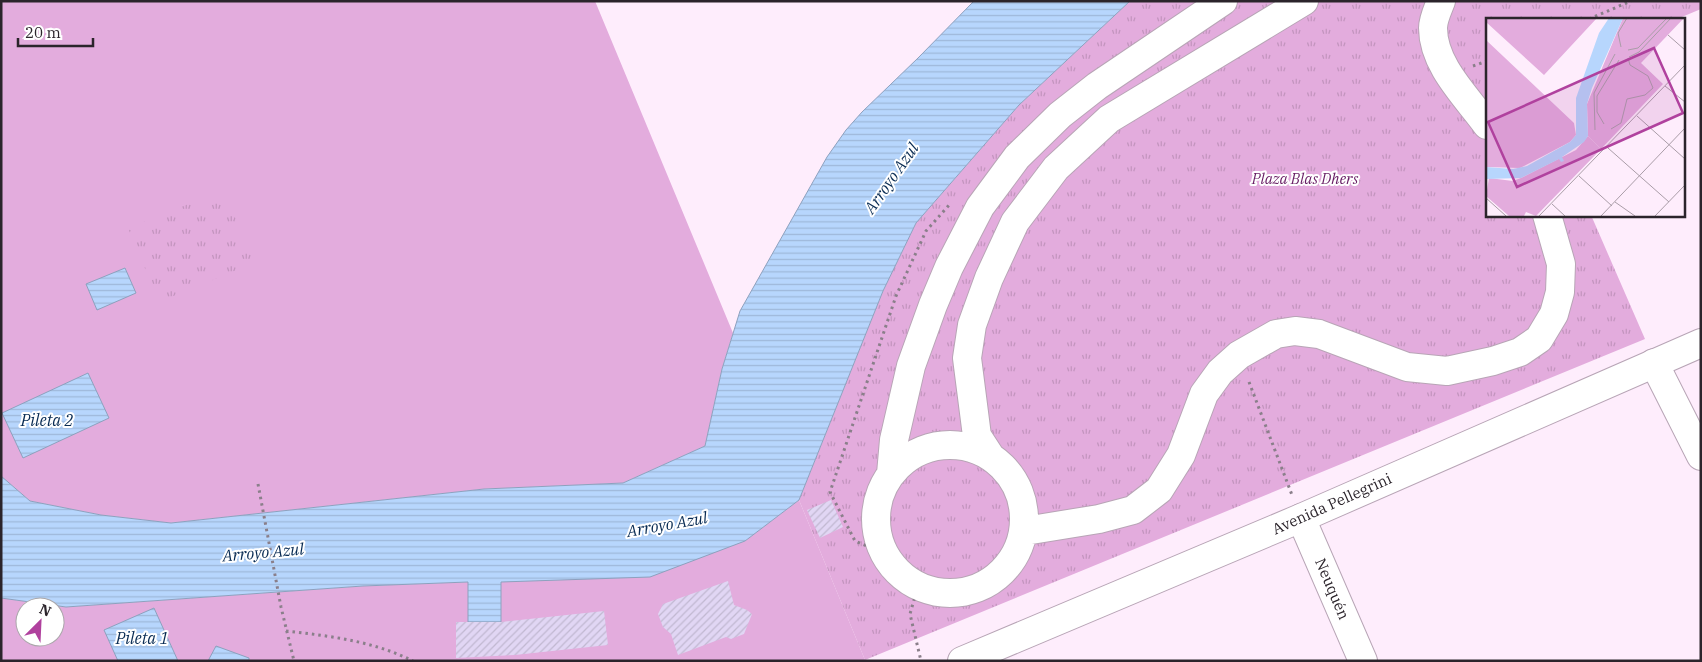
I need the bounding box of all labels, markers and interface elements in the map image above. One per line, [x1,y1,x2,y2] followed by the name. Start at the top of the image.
[18,15,92,47] scale bar
[1486,18,1684,216] inset map
[25,23,61,42] text: 20 m
[859,138,923,218] water label: Arroyo Azul
[1251,169,1359,188] park label: Plaza Blas Dhers
[20,410,73,430] water label: Pileta 2
[1269,469,1395,538] street label: Avenida Pellegrini
[624,507,709,541] water label: Arroyo Azul
[221,538,305,566] water label: Arroyo Azul
[1311,555,1354,623] street label: Neuquén
[15,597,65,647] north arrow
[37,600,54,621] text: N
[115,628,168,648] water label: Pileta 1

